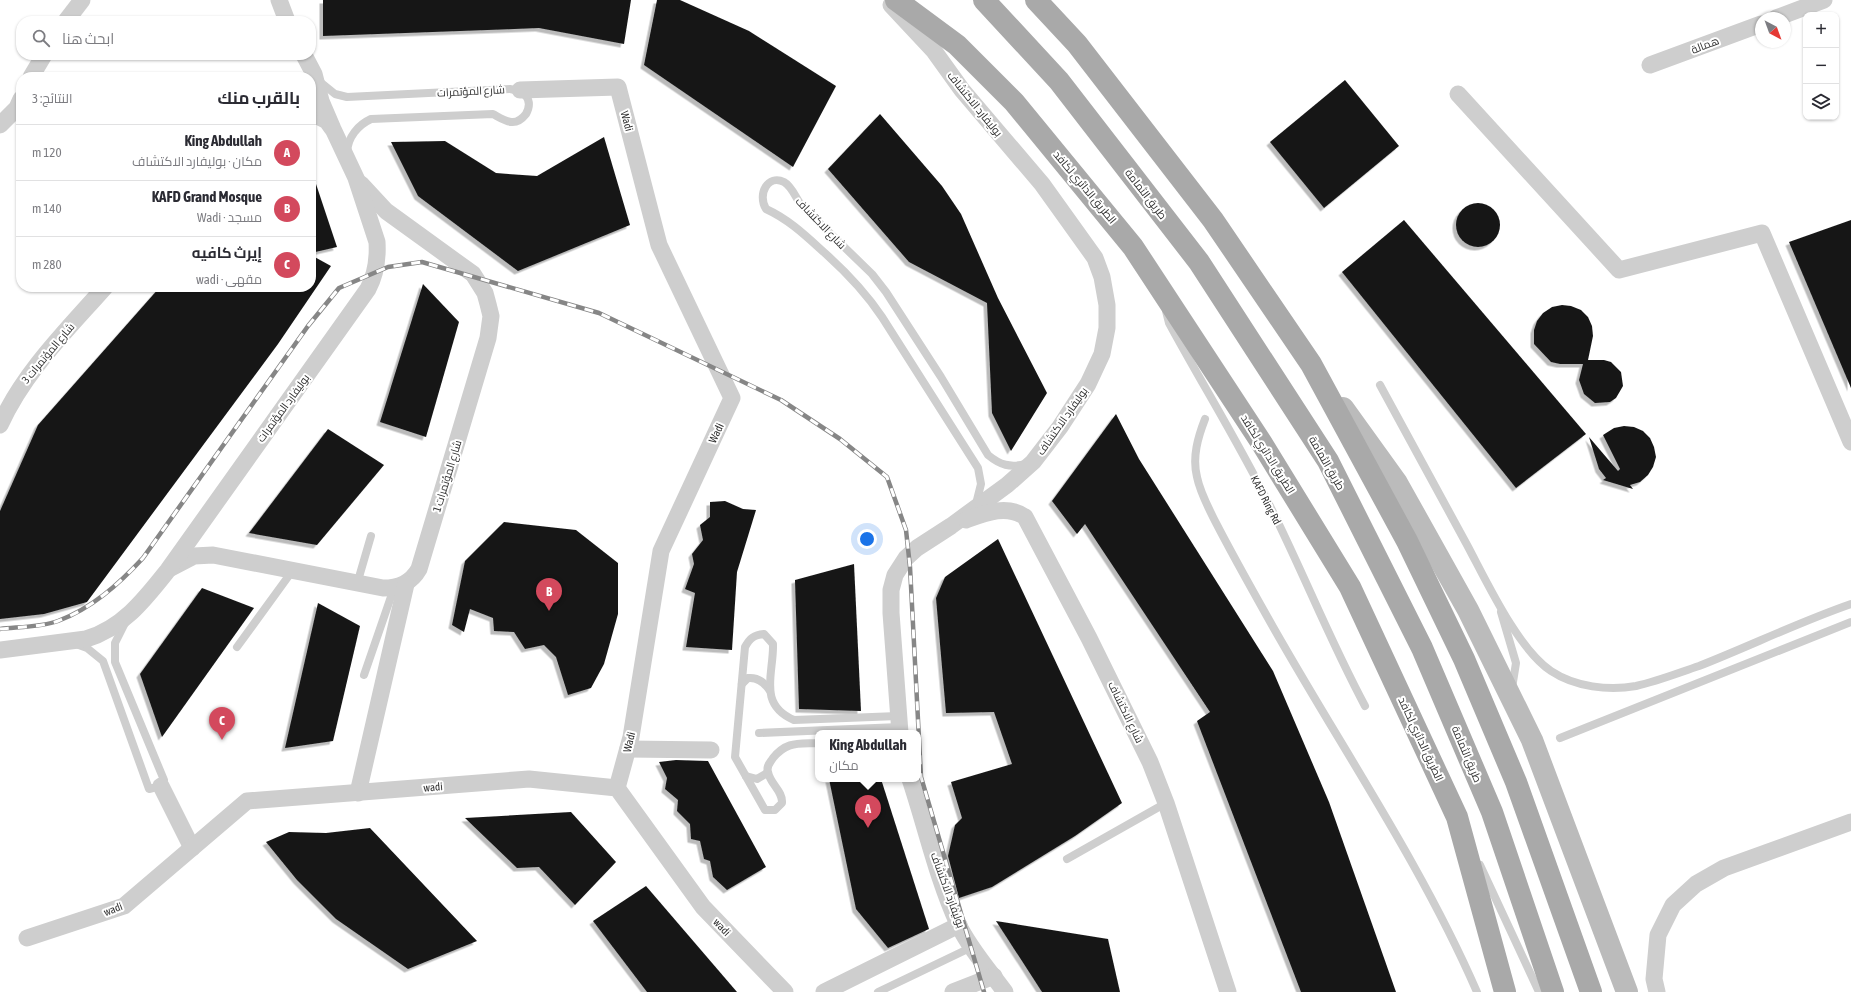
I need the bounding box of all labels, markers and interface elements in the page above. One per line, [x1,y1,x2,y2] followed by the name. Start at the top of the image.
[1755,12,1791,48] north arrow
[1803,12,1839,120] map controls
[1803,12,1839,48] button: +
[16,16,316,60] search box
[30,27,52,49] icon: search
[62,30,114,47] text: ابحث هنا
[1689,34,1721,56] street label: همالة
[1803,48,1839,84] button: −
[944,69,1005,139] street label: بوليفارد الاكتشاف
[437,83,505,101] street label: شارع المؤتمرات
[1803,84,1839,120] button: layers
[217,88,300,108] text: بالقرب منك
[32,91,72,106] text: النتائج: 3
[619,110,635,132] street label: Wadi
[184,132,262,149] text: King Abdullah
[32,145,62,160] text: 120 m
[284,145,290,160] text: A
[1049,148,1119,228] street label: الطريق الدائري لكافد
[132,154,262,169] text: مكان · بوليفارد الاكتشاف
[1122,167,1169,222] street label: طريق الثمامة
[152,188,262,205] text: KAFD Grand Mosque
[792,195,849,253] street label: شارع الاكتشاف
[32,201,62,216] text: 140 m
[284,201,290,216] text: B
[197,210,262,225] text: مسجد · Wadi
[192,244,262,261] text: إيرث كافيه
[32,257,62,272] text: 280 m
[284,257,290,272] text: C
[196,272,262,287] text: مقهى · wadi
[19,321,78,387] street label: شارع المؤتمرات 3
[254,372,312,445] street label: بوليفارد المؤتمرات
[1034,385,1091,458] street label: بوليفارد الاكتشاف
[1236,412,1297,497] street label: الطريق الدائري لكافد
[706,421,726,445] street label: Wadi
[1306,434,1347,492] street label: طريق الثمامة
[430,439,466,514] street label: شارع المؤتمرات 1
[1249,474,1283,526] street label: KAFD Ring Rd
[857,529,877,549] your location
[536,578,562,611] pin: B
[1104,679,1146,746] street label: شارع الاكتشاف
[1394,695,1446,784] street label: الطريق الدائري لكافد
[209,707,235,740] pin: C
[1449,724,1484,784] street label: طريق الثمامة
[815,730,921,782] popup
[621,731,637,753] street label: Wadi
[829,736,907,753] text: King Abdullah
[829,758,859,773] text: مكان
[423,780,443,794] street label: wadi
[855,795,881,828] pin: A
[928,850,967,930] street label: بوليفارد الاكتشاف
[102,900,124,918] street label: wadi
[711,916,733,938] street label: wadi

